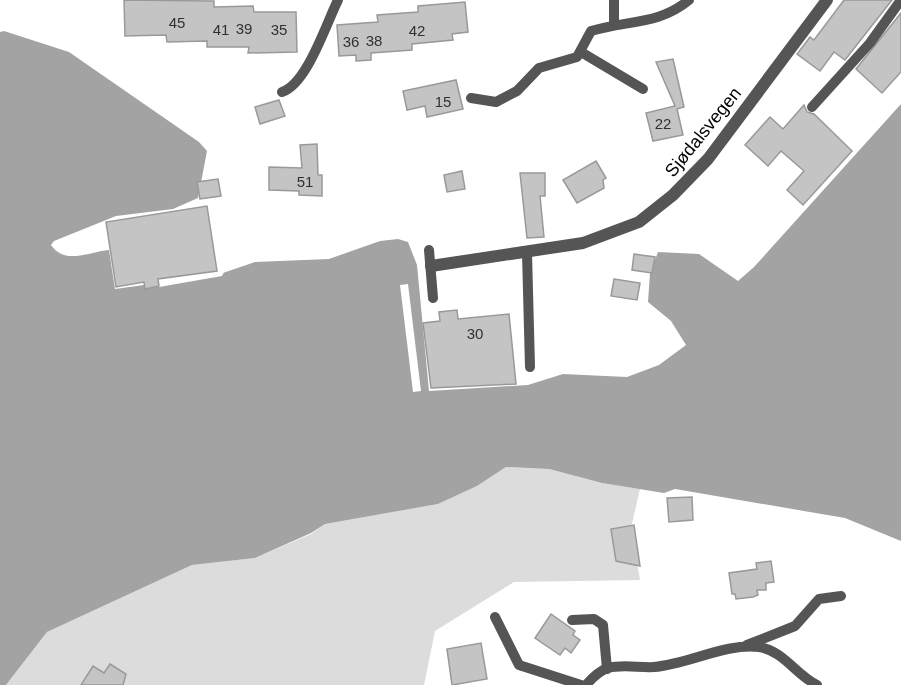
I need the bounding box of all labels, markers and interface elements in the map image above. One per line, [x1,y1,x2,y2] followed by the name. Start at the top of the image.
[169,14,185,31] house number: 45
[236,20,252,37] house number: 39
[213,21,229,38] house number: 41
[271,21,287,38] house number: 35
[409,22,425,39] house number: 42
[366,32,382,49] house number: 38
[343,33,359,50] house number: 36
[661,83,745,181] street label: Sjødalsvegen
[435,93,451,110] house number: 15
[655,115,671,132] house number: 22
[297,173,313,190] house number: 51
[467,325,483,342] house number: 30

